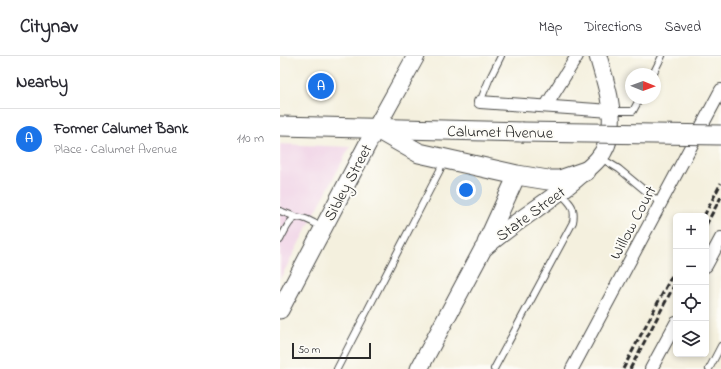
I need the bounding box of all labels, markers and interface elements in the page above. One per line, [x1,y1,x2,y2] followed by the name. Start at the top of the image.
[20,14,78,41] text: Citynav
[539,17,562,38] text: Map
[584,17,642,38] text: Directions
[664,17,701,38] text: Saved
[625,68,661,104] north arrow
[16,70,68,95] text: Nearby
[308,71,334,101] pin: A
[54,118,188,140] text: Former Calumet Bank
[447,120,554,146] street label: Calumet Avenue
[25,129,33,148] text: A
[237,129,264,148] text: 110 m
[54,140,177,159] text: Place · Calumet Avenue
[318,140,379,226] street label: Sibley Street
[456,180,476,200] your location
[491,181,572,248] street label: State Street
[604,181,664,264] street label: Willow Court
[673,213,709,357] map controls
[673,213,709,249] button: +
[673,249,709,285] button: −
[673,285,709,321] button: locate
[673,321,709,357] button: layers
[292,341,371,360] scale bar
[298,342,320,358] text: 50 m

